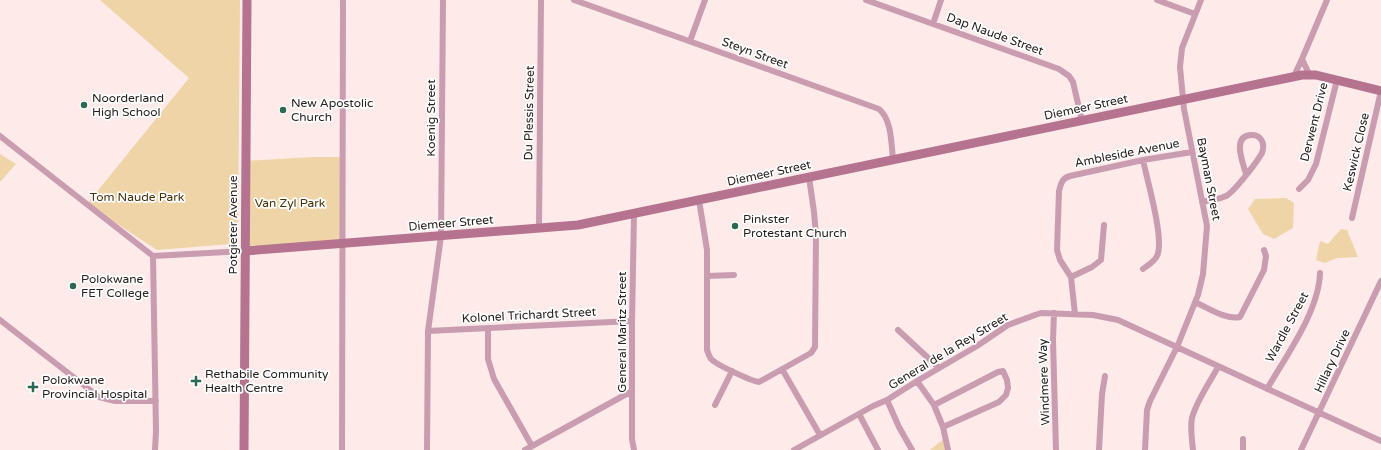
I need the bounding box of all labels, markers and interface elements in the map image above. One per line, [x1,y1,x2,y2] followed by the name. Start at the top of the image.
[945,10,1046,58] street label: Dap Naude Street
[720,35,790,72] street label: Steyn Street
[521,65,537,161] street label: Du Plessis Street
[424,79,438,157] street label: Koenig Street
[1297,81,1331,163] street label: Derwent Drive
[92,91,164,119] place label: Noorderland High School
[1043,91,1130,123] street label: Diemeer Street
[291,96,373,124] place label: New Apostolic Church
[79,100,89,110] marker: Noorderland High School
[278,105,288,115] marker: New Apostolic Church
[1340,111,1372,193] street label: Keswick Close
[1073,136,1181,170] street label: Ambleside Avenue
[1194,136,1224,222] street label: Bayman Street
[726,157,813,189] street label: Diemeer Street
[226,175,240,274] street label: Potgieter Avenue
[90,190,185,204] park label: Tom Naude Park
[255,196,326,210] park label: Van Zyl Park
[408,212,494,234] street label: Diemeer Street
[743,212,847,240] place label: Pinkster Protestant Church
[730,221,740,231] marker: Pinkster Protestant Church
[615,271,629,393] street label: General Maritz Street
[81,272,149,300] place label: Polokwane FET College
[68,281,78,291] marker: Polokwane FET College
[1263,289,1312,365] street label: Wardle Street
[462,304,597,326] street label: Kolonel Trichardt Street
[886,310,1011,392] street label: General de la Rey Street
[1311,327,1353,395] street label: Hillary Drive
[1035,338,1053,426] street label: Windmere Way
[205,367,329,395] place label: Rethabile Community Health Centre
[42,373,147,401] place label: Polokwane Provincial Hospital
[190,375,202,387] marker: Rethabile Community Health Centre
[27,381,39,393] marker: Polokwane Provincial Hospital

